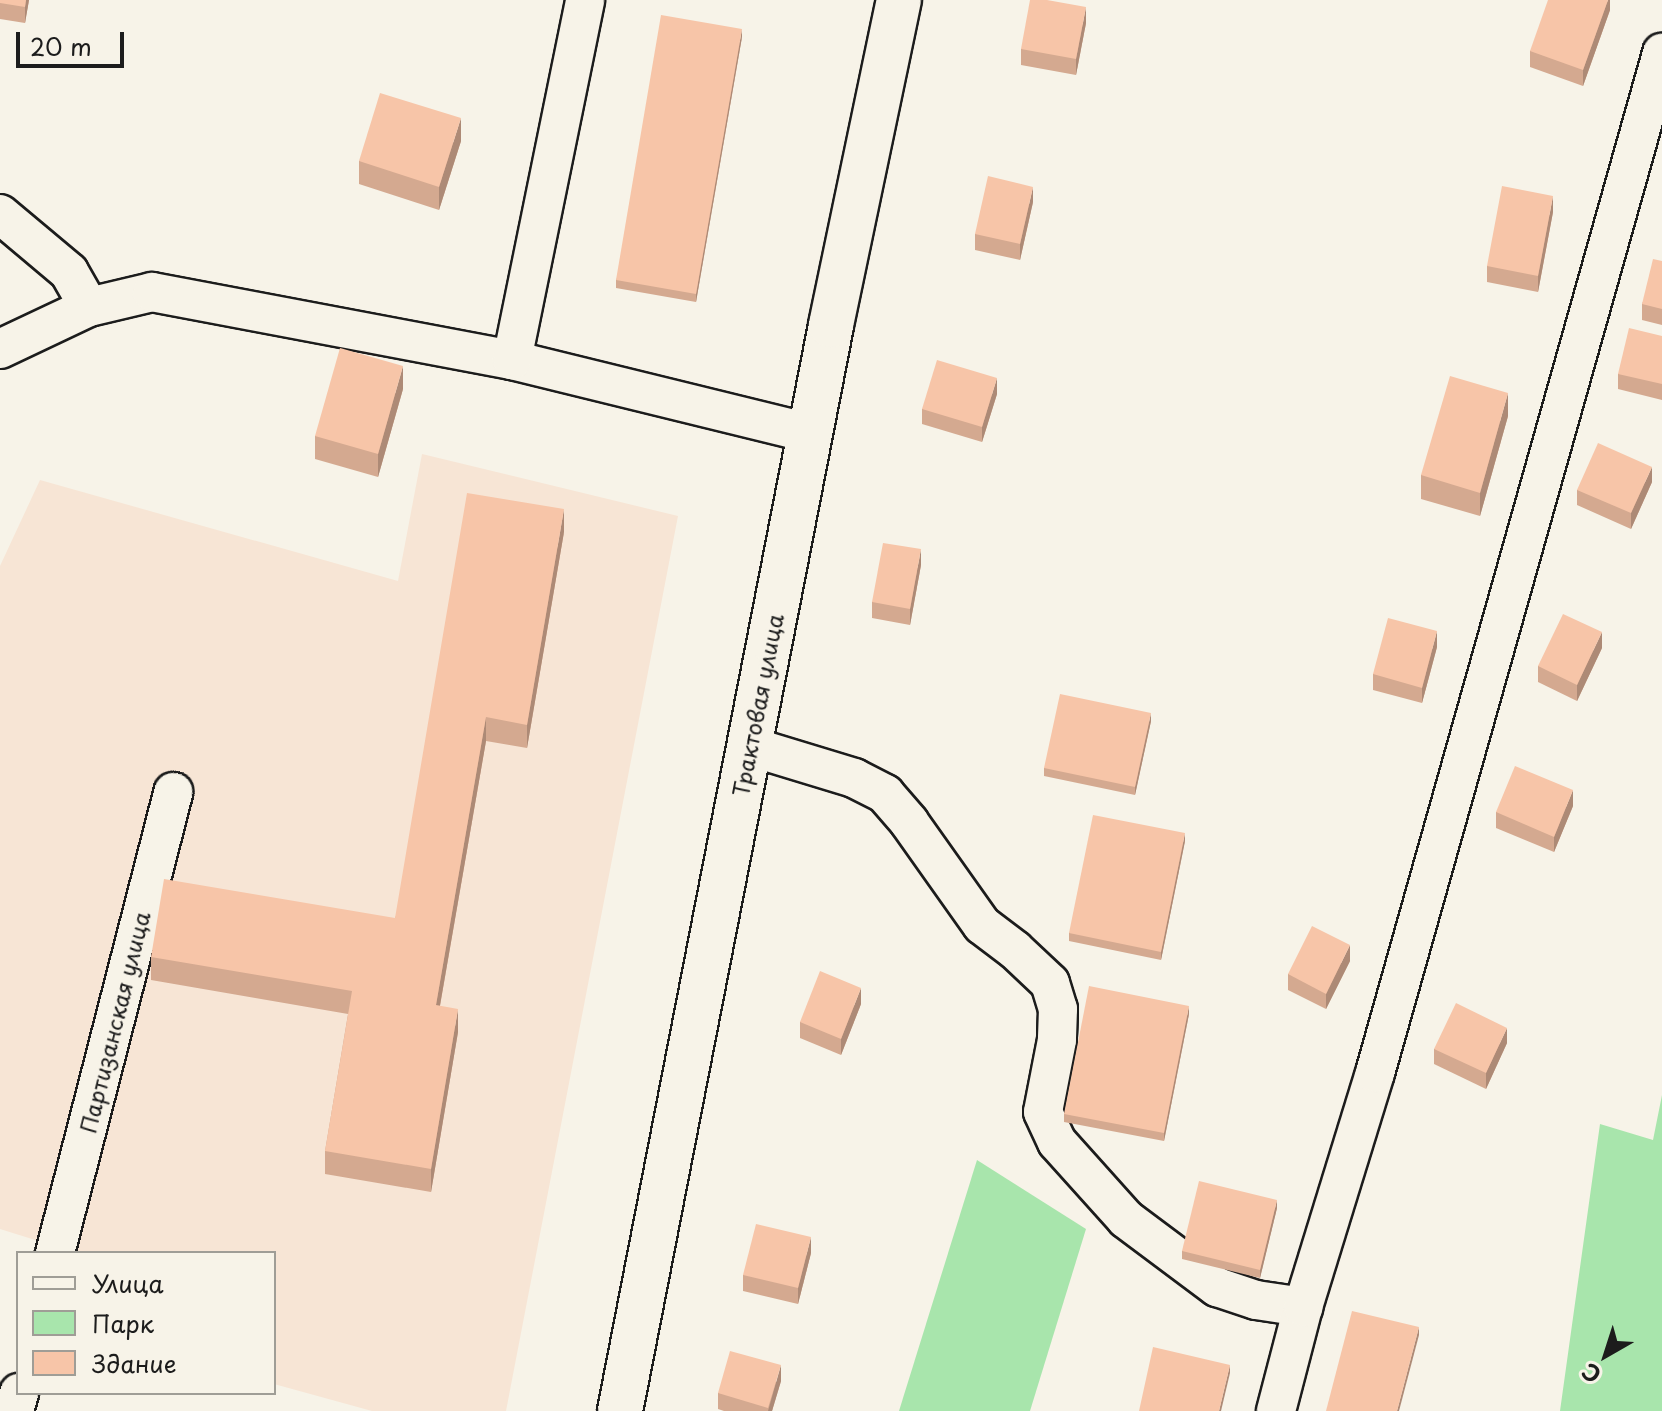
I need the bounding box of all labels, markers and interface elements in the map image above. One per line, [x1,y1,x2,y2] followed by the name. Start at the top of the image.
[20,16,128,66] scale bar
[30,28,92,64] text: 20 m
[726,611,788,799] street label: Трактовая улица
[74,908,154,1136] street label: Партизанская улица
[16,1251,276,1395] legend
[92,1265,164,1301] text: Улица
[92,1305,154,1341] text: Парк
[1566,1315,1646,1395] north arrow
[92,1345,177,1381] text: Здание
[1574,1356,1607,1392] text: С

